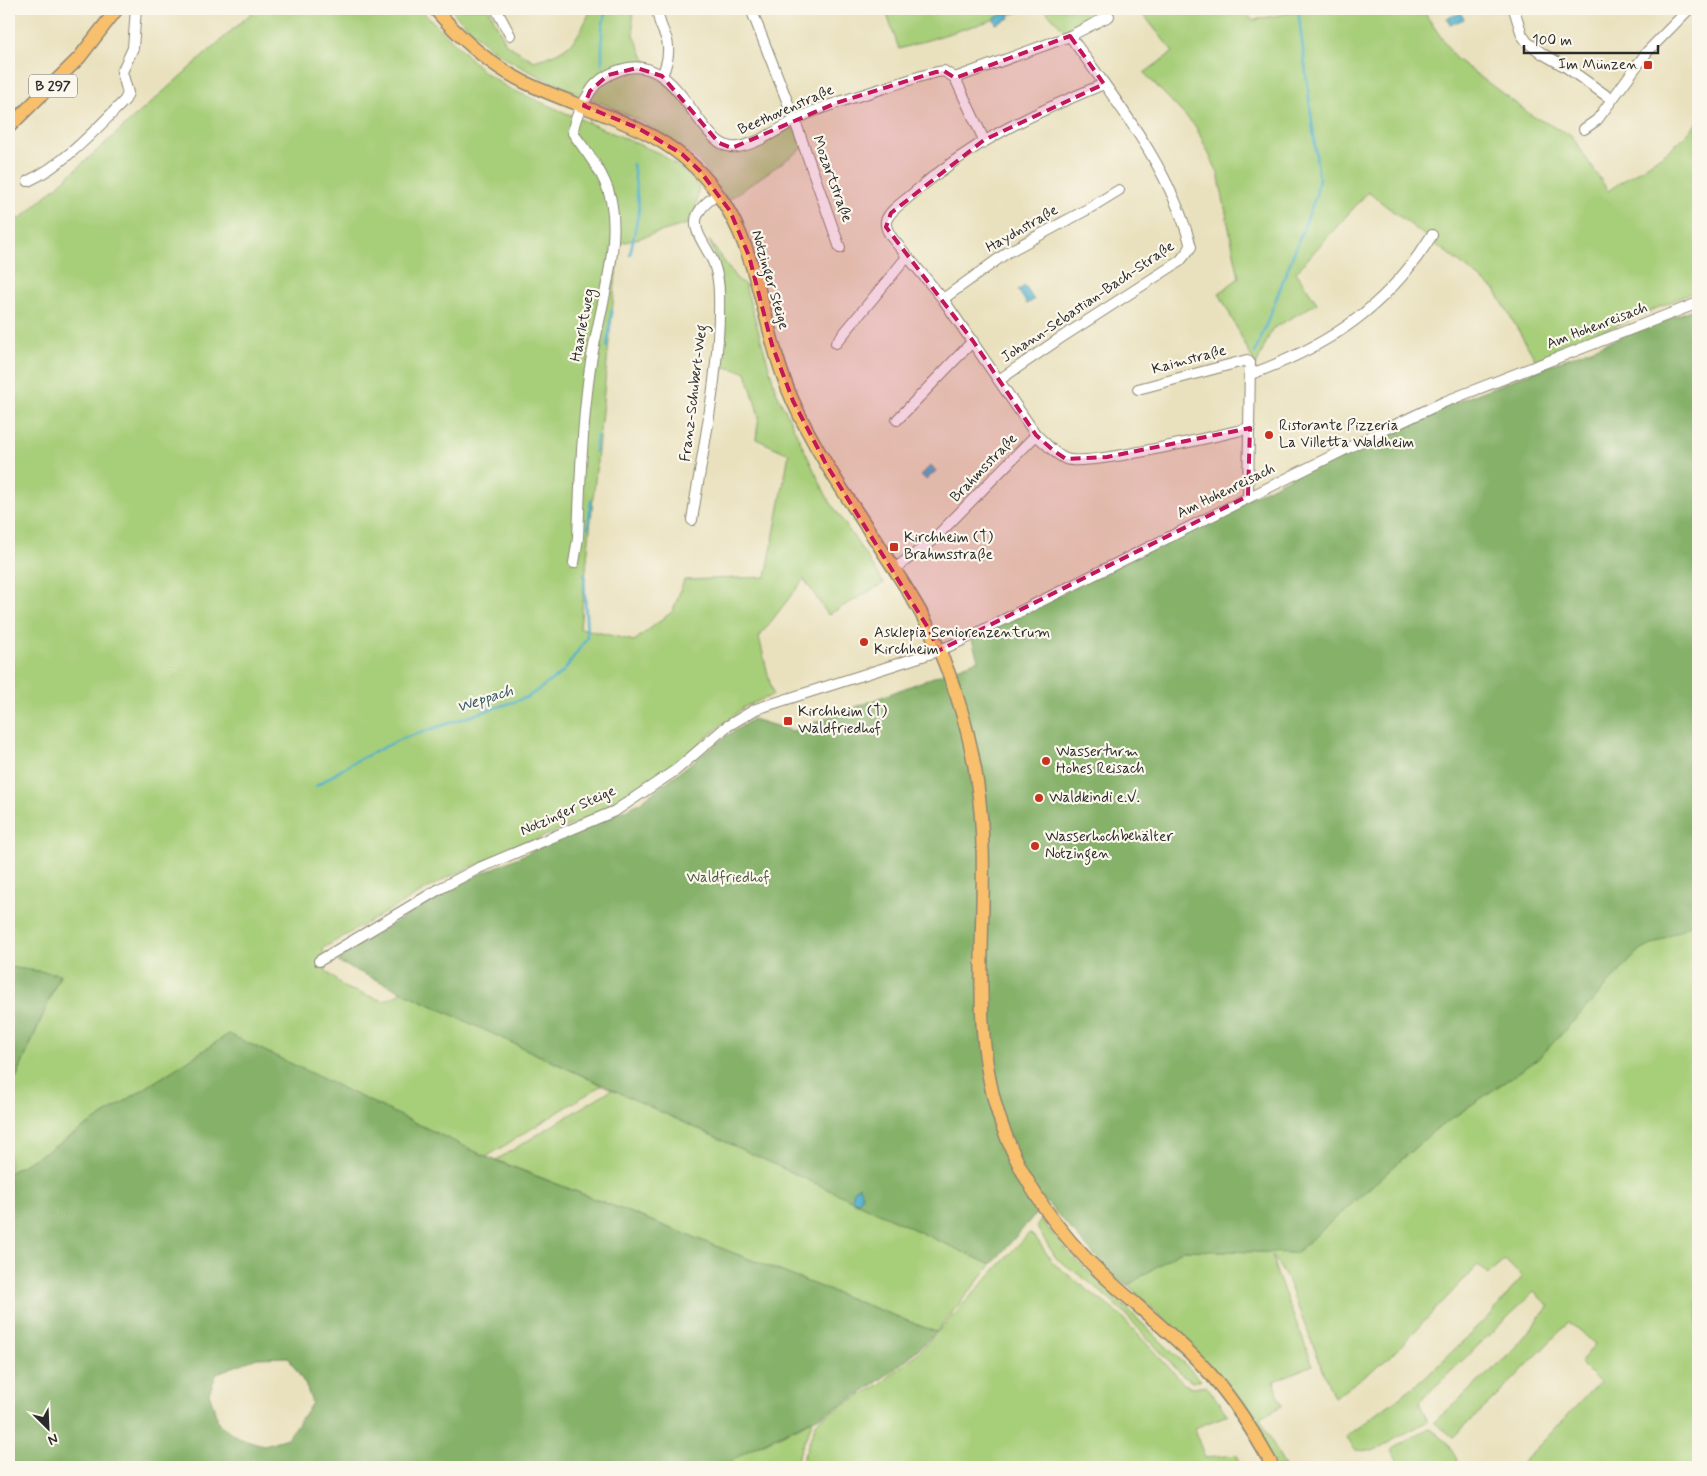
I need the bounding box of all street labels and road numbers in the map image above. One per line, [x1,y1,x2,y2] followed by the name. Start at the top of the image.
[29,74,77,98] road number: B 297
[735,80,837,140] street label: Beethovenstraße
[807,133,857,225] street label: Mozartstraße
[982,200,1062,258] street label: Haydnstraße
[745,228,794,332] street label: Notzinger Steige
[998,236,1178,368] street label: Johann-Sebastian-Bach-Straße
[566,287,601,364] street label: Haarletweg
[1544,297,1651,354] street label: Am Hohenreisach
[676,323,713,463] street label: Franz-Schubert-Weg
[1150,340,1228,380] street label: Kaimstraße
[946,429,1022,507] street label: Brahmsstraße
[1174,459,1279,523] street label: Am Hohenreisach
[517,781,619,842] street label: Notzinger Steige

